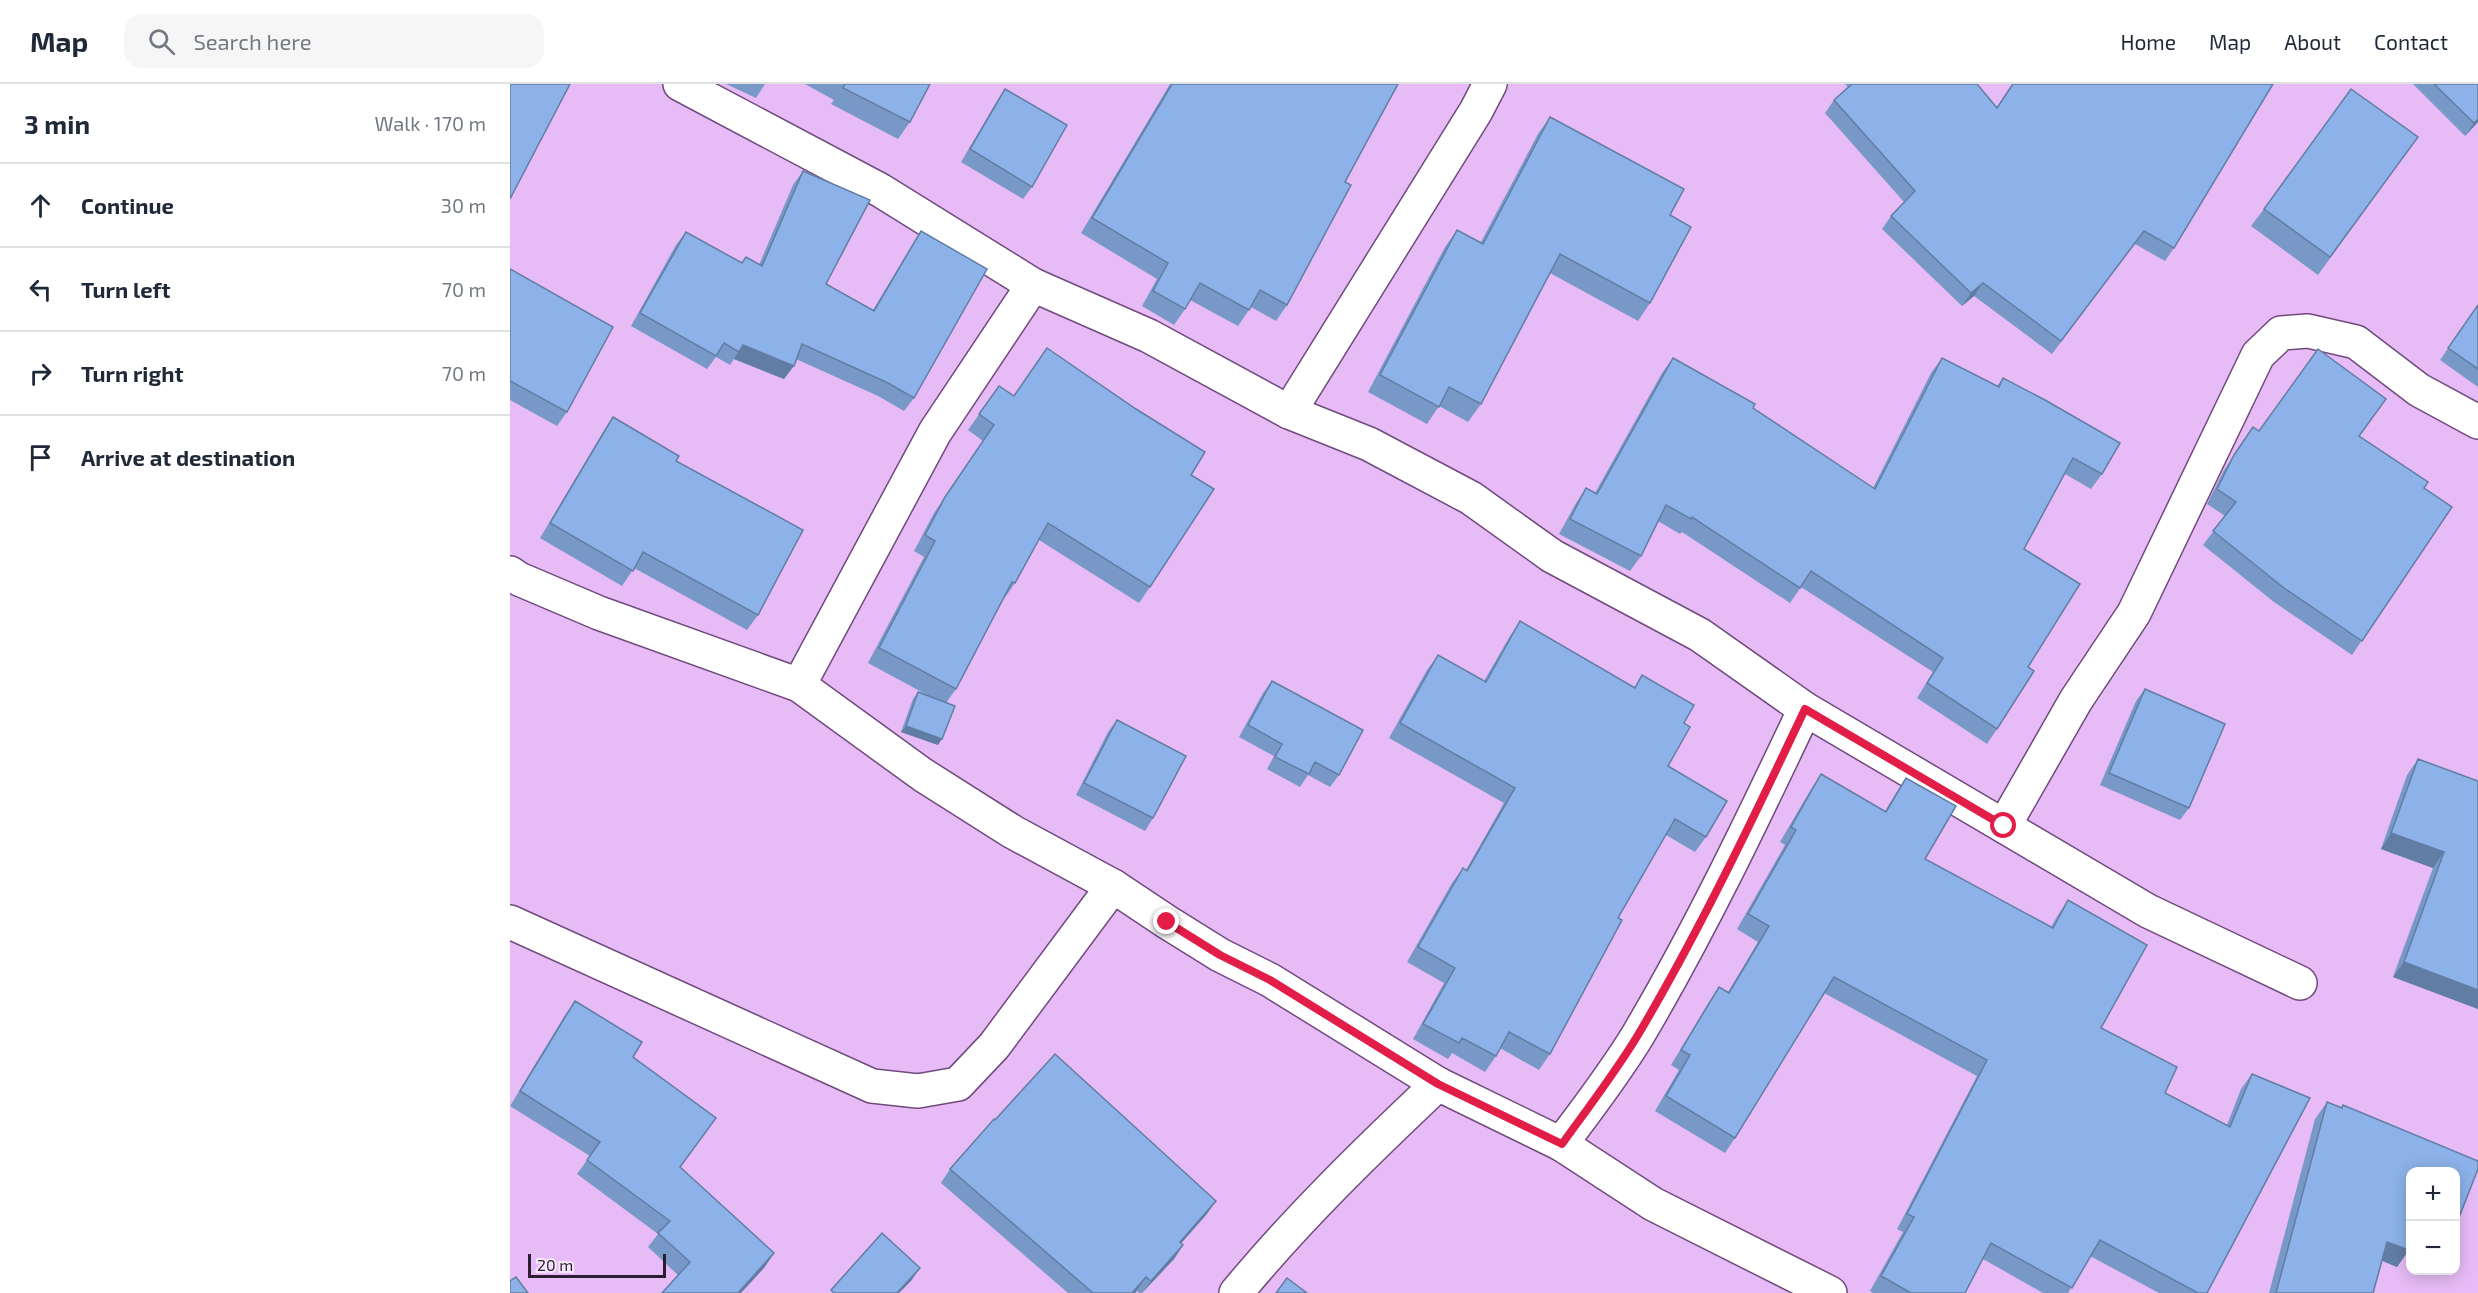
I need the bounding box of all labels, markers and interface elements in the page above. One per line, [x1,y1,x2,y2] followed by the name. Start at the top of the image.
[124,14,544,68] search box
[30,24,88,58] text: Map
[145,25,178,58] icon: search
[193,28,312,54] text: Search here
[2120,29,2176,54] text: Home
[2209,29,2251,54] text: Map
[2284,29,2341,54] text: About
[2374,29,2448,54] text: Contact
[24,108,90,139] text: 3 min
[375,111,486,135] text: Walk · 170 m
[24,189,57,222] icon: ahead
[81,192,174,218] text: Continue
[441,193,486,217] text: 30 m
[24,273,57,306] icon: left
[81,276,170,302] text: Turn left
[442,277,486,301] text: 70 m
[24,357,57,390] icon: right
[81,360,183,386] text: Turn right
[442,361,486,385] text: 70 m
[24,441,57,474] icon: arrive
[81,444,295,470] text: Arrive at destination
[1990,812,2016,838] route start
[1153,908,1179,934] route end
[2406,1167,2460,1275] map controls
[2406,1167,2460,1221] button: +
[2406,1221,2460,1275] button: −
[528,1251,666,1278] scale bar
[537,1255,573,1274] text: 20 m

